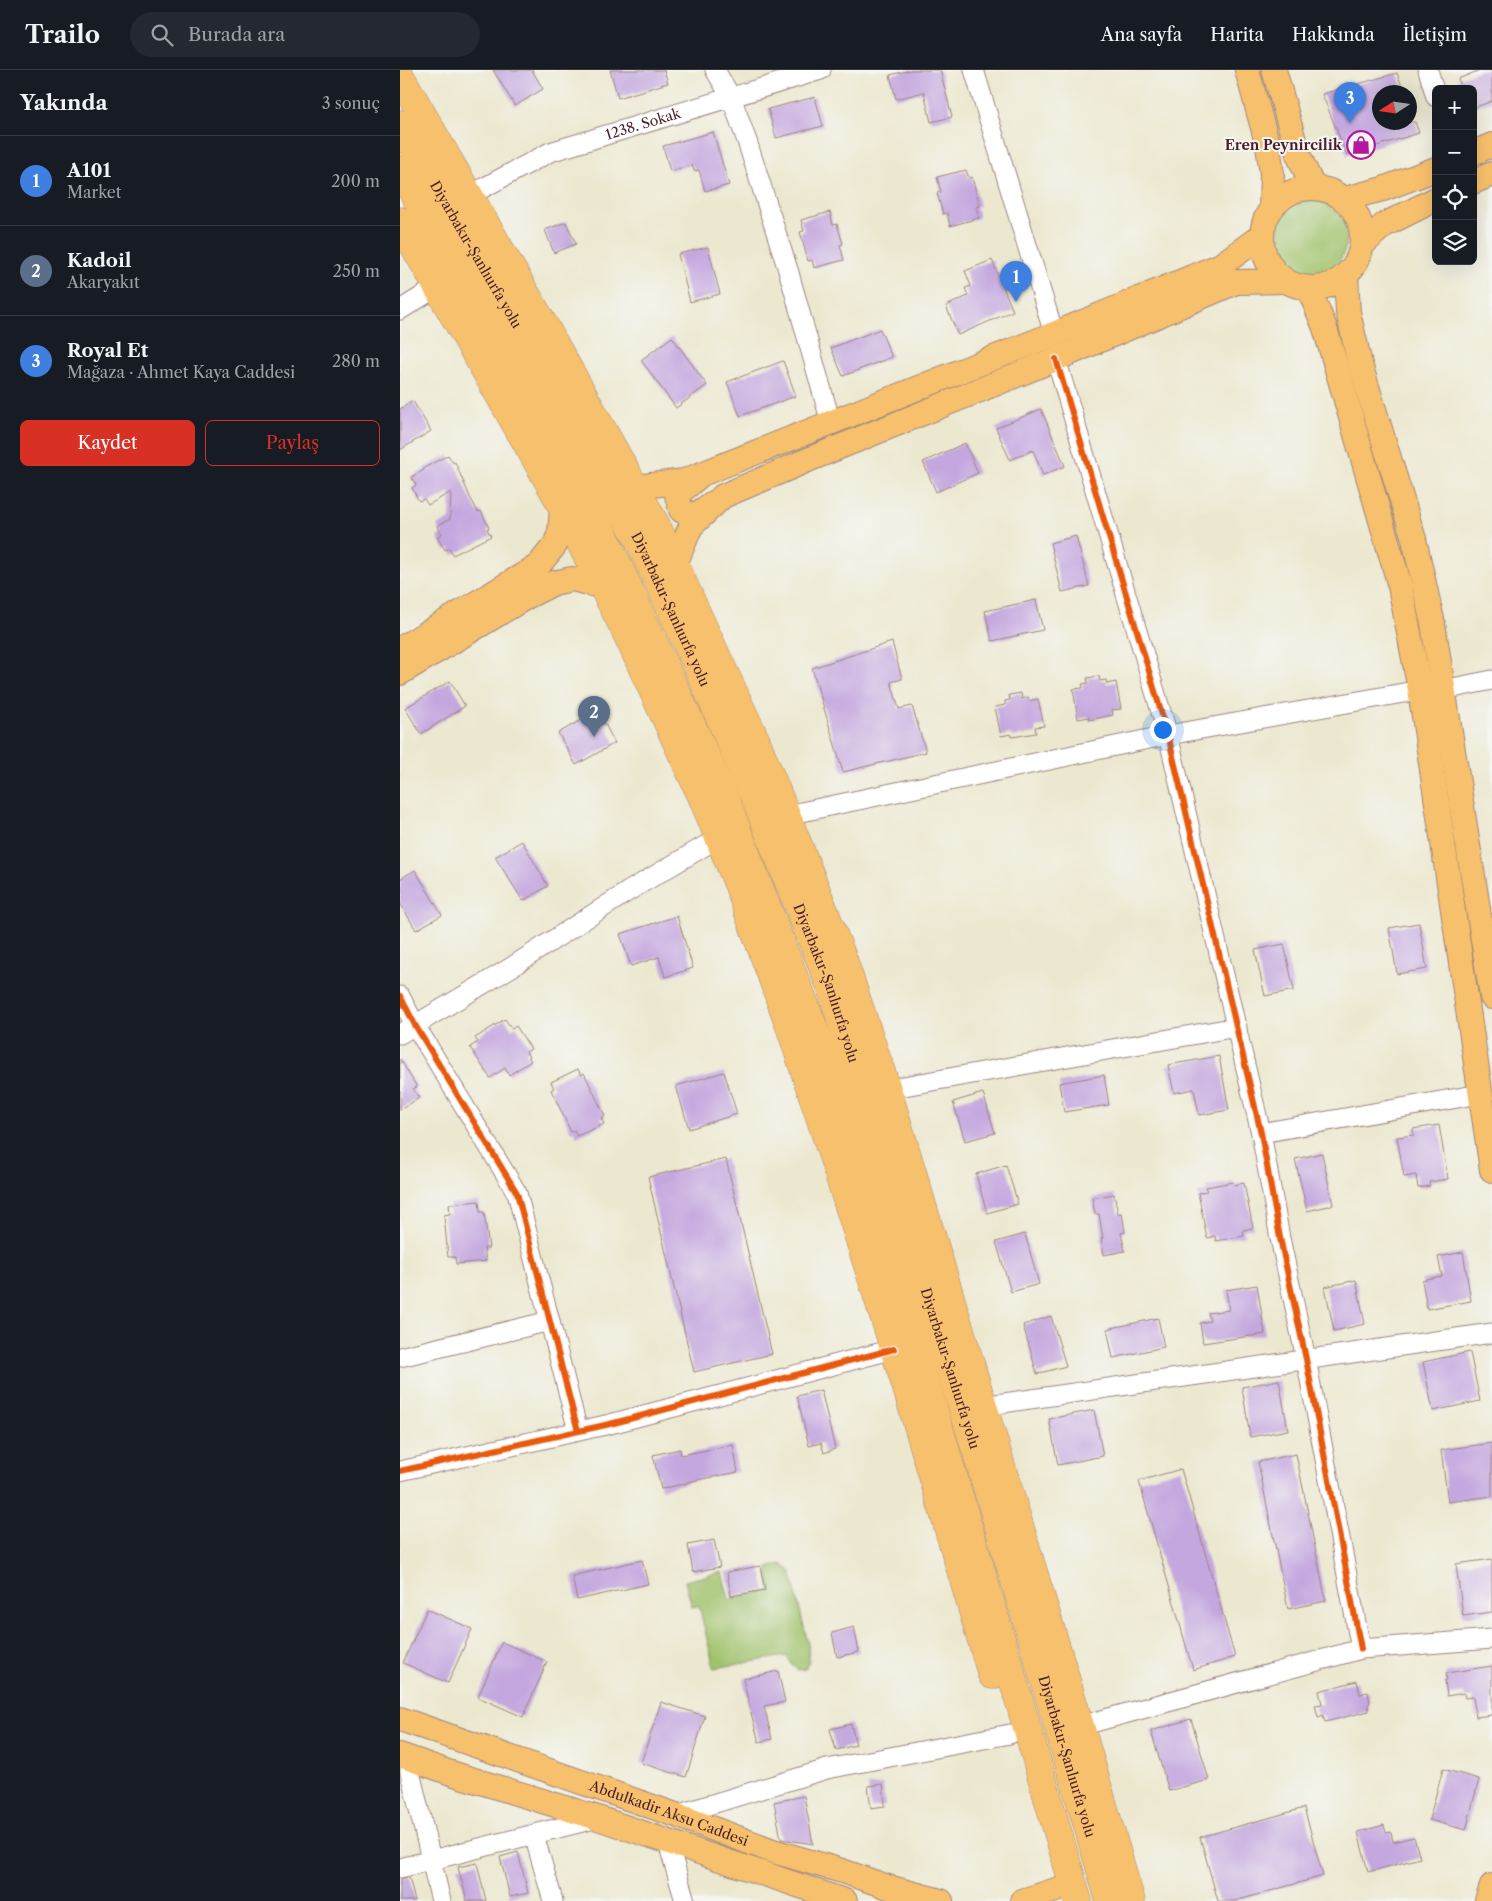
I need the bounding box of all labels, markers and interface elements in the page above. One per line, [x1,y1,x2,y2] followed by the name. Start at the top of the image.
[130,12,480,57] search box
[25,20,100,49] text: Trailo
[148,21,176,49] icon: search
[188,23,285,46] text: Burada ara
[1101,24,1182,46] text: Ana sayfa
[1210,24,1264,46] text: Harita
[1292,24,1375,46] text: Hakkında
[1403,24,1467,46] text: İletişim
[1334,82,1366,123] pin: 3
[1372,85,1417,130] north arrow
[1432,85,1477,265] map controls
[1432,85,1477,130] button: +
[20,90,108,115] text: Yakında
[322,93,380,113] text: 3 sonuç
[603,104,684,144] street label: 1238. Sokak
[1346,130,1376,160] shop icon: Eren Peynircilik
[1432,130,1477,175] button: −
[1225,136,1343,154] place label: Eren Peynircilik
[67,159,111,182] text: A101
[32,171,40,191] text: 1
[331,171,380,191] text: 200 m
[1432,175,1477,220] button: locate
[426,177,526,332] street label: Diyarbakır-Şanlıurfa yolu
[67,182,121,202] text: Market
[1432,220,1477,265] button: layers
[67,249,131,272] text: Kadoil
[31,261,41,281] text: 2
[333,261,380,281] text: 250 m
[1000,261,1032,302] pin: 1
[67,272,140,292] text: Akaryakıt
[67,339,148,362] text: Royal Et
[31,351,41,371] text: 3
[332,351,380,371] text: 280 m
[67,362,295,382] text: Mağaza · Ahmet Kaya Caddesi
[20,420,195,466] button: Kaydet
[205,420,380,466] button: Paylaş
[627,529,714,690] street label: Diyarbakır-Şanlıurfa yolu
[578,696,610,737] pin: 2
[1150,717,1176,743] your location
[789,901,863,1065] street label: Diyarbakır-Şanlıurfa yolu
[917,1286,984,1452] street label: Diyarbakır-Şanlıurfa yolu
[1034,1673,1100,1840] street label: Diyarbakır-Şanlıurfa yolu
[586,1776,751,1850] street label: Abdulkadir Aksu Caddesi

